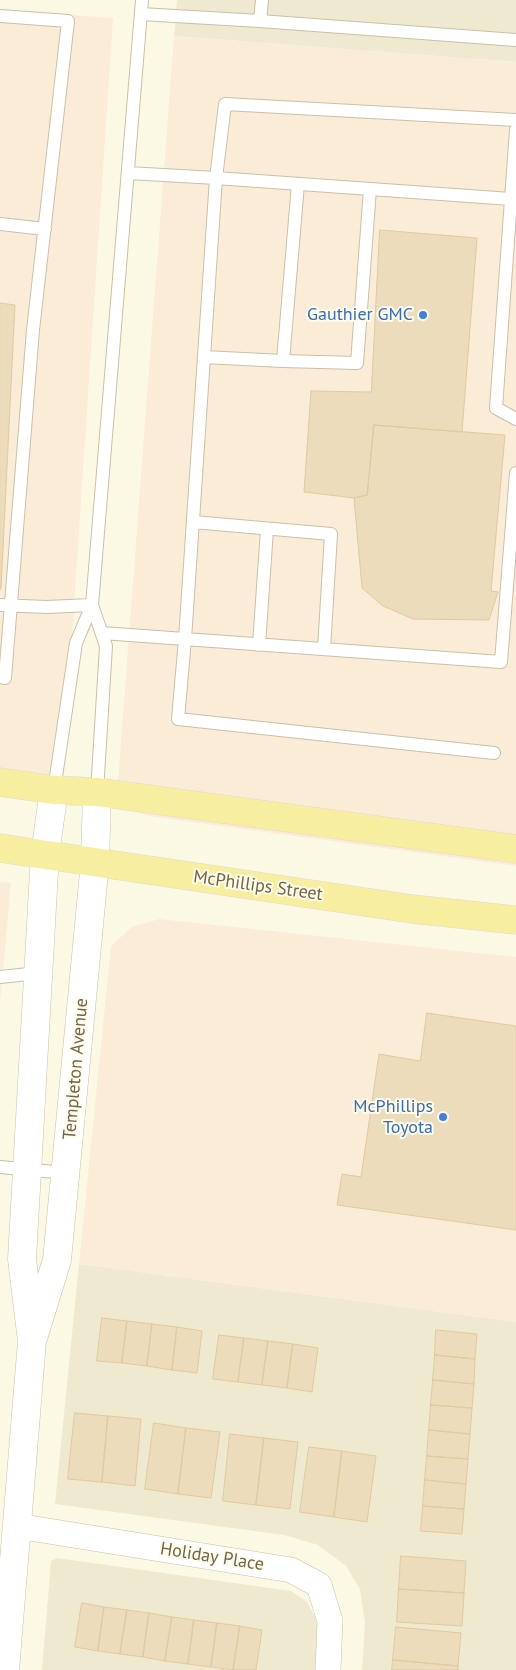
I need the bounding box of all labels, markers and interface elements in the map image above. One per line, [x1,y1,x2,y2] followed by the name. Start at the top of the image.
[307,304,413,326] place label: Gauthier GMC
[417,309,429,321] marker: Gauthier GMC
[192,866,324,906] street label: McPhillips Street
[59,997,93,1141] street label: Templeton Avenue
[353,1096,433,1138] place label: McPhillips Toyota
[437,1111,449,1123] marker: McPhillips Toyota
[159,1538,265,1576] street label: Holiday Place

